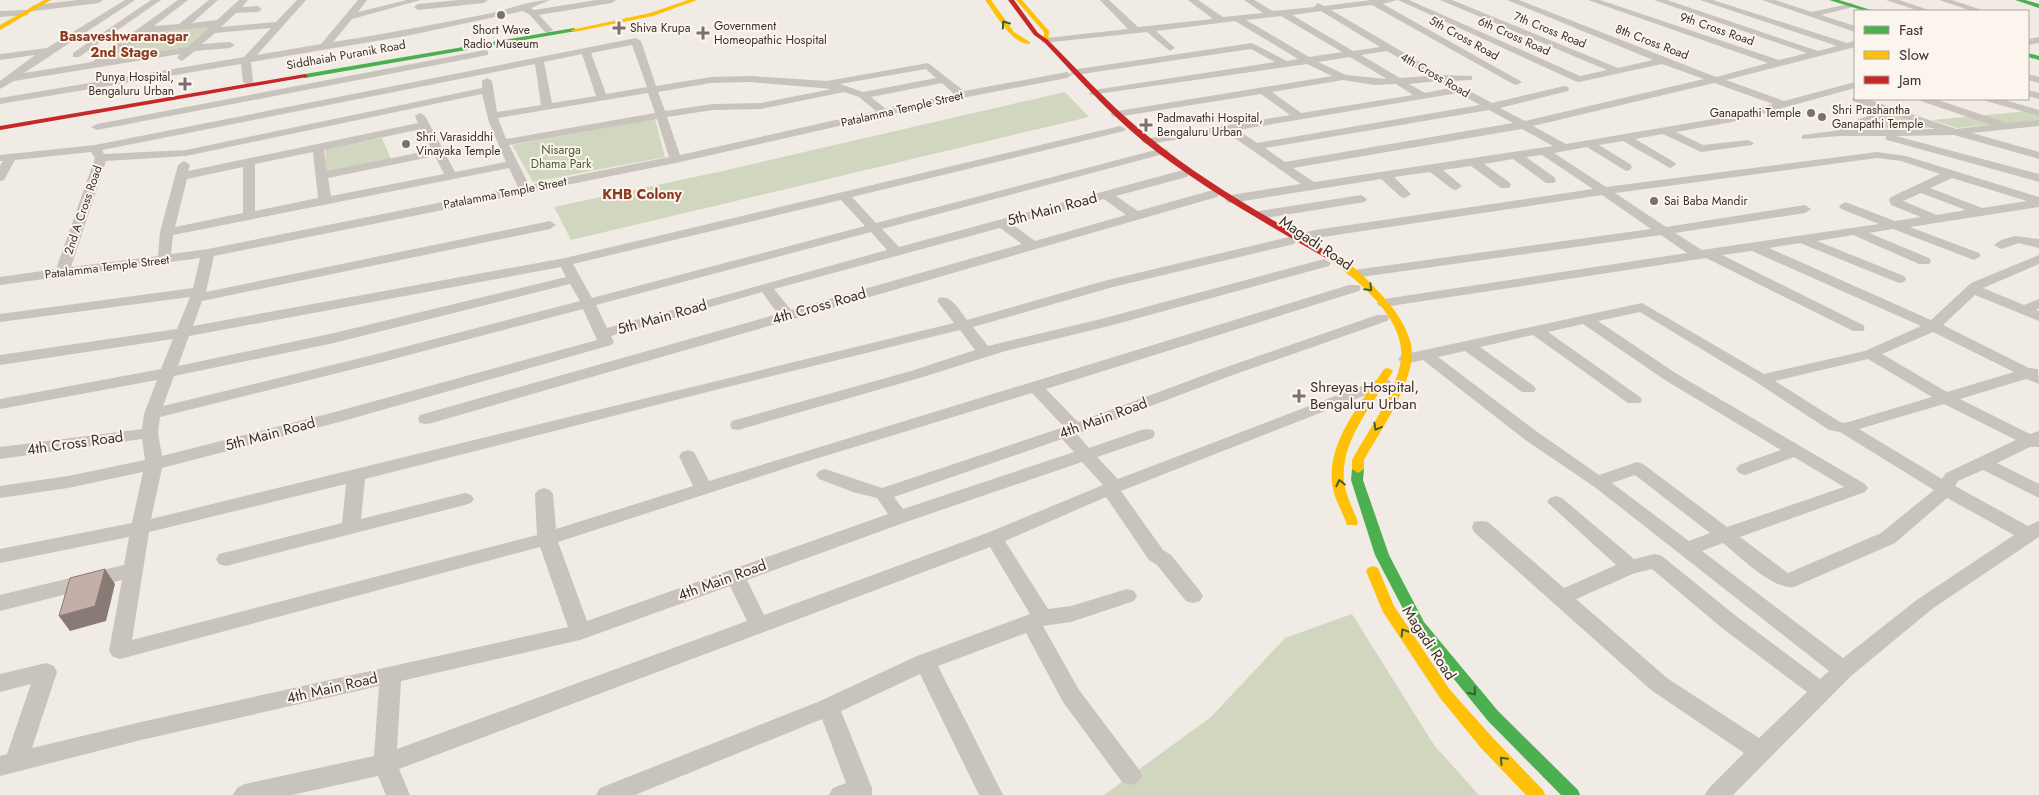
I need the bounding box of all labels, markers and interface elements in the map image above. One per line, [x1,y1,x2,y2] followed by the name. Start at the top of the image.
[1511,7,1589,53] street label: 7th Cross Road
[1677,8,1757,50] street label: 9th Cross Road
[495,9,507,21] marker: Short Wave Radio Museum
[1854,10,2029,100] legend
[1426,11,1502,65] street label: 5th Cross Road
[1475,12,1553,60] street label: 6th Cross Road
[714,17,827,49] place label: Government Homeopathic Hospital
[630,19,691,37] place label: Shiva Krupa
[1899,19,1923,41] text: Fast
[1002,20,1011,30] one-way arrow
[1613,20,1691,64] street label: 8th Cross Road
[463,21,539,53] place label: Short Wave Radio Museum
[612,21,626,35] marker: Shiva Krupa
[59,26,189,62] district label: Basaveshwaranagar 2nd Stage
[696,26,710,40] marker: Government Homeopathic Hospital
[285,36,407,74] street label: Siddhaiah Puranik Road
[1899,44,1930,66] text: Slow
[1397,48,1473,102] street label: 4th Cross Road
[89,68,174,100] place label: Punya Hospital, Bengaluru Urban
[1897,69,1922,91] text: Jam
[178,77,192,91] marker: Punya Hospital, Bengaluru Urban
[839,86,965,132] street label: Patalamma Temple Street
[1832,101,1923,133] place label: Shri Prashantha Ganapathi Temple
[1710,104,1801,122] place label: Ganapathi Temple
[1805,107,1817,119] marker: Ganapathi Temple
[1157,109,1263,141] place label: Padmavathi Hospital, Bengaluru Urban
[1816,111,1828,123] marker: Shri Prashantha Ganapathi Temple
[1139,118,1153,132] marker: Padmavathi Hospital, Bengaluru Urban
[416,128,500,160] place label: Shri Varasiddhi Vinayaka Temple
[400,138,412,150] marker: Shri Varasiddhi Vinayaka Temple
[531,141,592,173] park label: Nisarga Dhama Park
[59,163,107,257] street label: 2nd A Cross Road
[442,172,568,214] street label: Patalamma Temple Street
[602,184,683,204] district label: KHB Colony
[1005,186,1099,232] street label: 5th Main Road
[1664,192,1749,210] place label: Sai Baba Mandir
[1648,195,1660,207] marker: Sai Baba Mandir
[1275,210,1357,276] street label: Magadi Road
[44,250,170,284] street label: Patalamma Temple Street
[769,282,869,330] street label: 4th Cross Road
[1363,282,1372,291] one-way arrow
[615,294,709,340] street label: 5th Main Road
[1310,376,1419,415] place label: Shreyas Hospital, Bengaluru Urban
[1292,389,1306,403] marker: Shreyas Hospital, Bengaluru Urban
[1056,392,1150,444] street label: 4th Main Road
[223,411,317,457] street label: 5th Main Road
[1373,421,1383,430] one-way arrow
[25,425,125,461] street label: 4th Cross Road
[1335,479,1346,488] one-way arrow
[675,554,769,606] street label: 4th Main Road
[1397,602,1461,684] street label: Magadi Road
[1401,628,1410,637] one-way arrow
[284,667,380,709] street label: 4th Main Road
[1468,686,1476,695] one-way arrow
[1500,756,1509,765] one-way arrow

